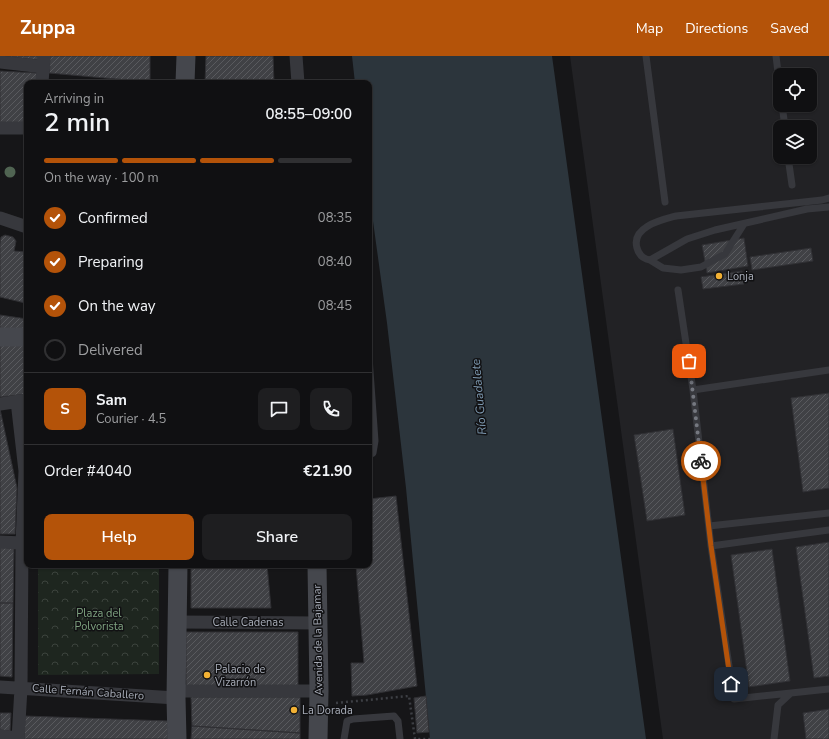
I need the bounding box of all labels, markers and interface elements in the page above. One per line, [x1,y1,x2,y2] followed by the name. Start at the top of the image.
[20,15,76,41] text: Zuppa
[636,19,663,38] text: Map
[685,19,748,38] text: Directions
[770,19,809,38] text: Saved
[773,68,817,164] map controls
[773,68,817,112] button: locate
[44,90,104,108] text: Arriving in
[265,104,352,124] text: 08:55–09:00
[44,105,110,140] text: 2 min
[773,120,817,164] button: layers
[44,169,159,187] text: On the way · 100 m
[44,207,66,229] icon: check
[78,208,148,228] text: Confirmed
[318,209,352,227] text: 08:35
[44,251,66,273] icon: check
[78,252,143,272] text: Preparing
[318,253,352,271] text: 08:40
[727,269,754,284] place label: Lonja
[714,271,724,281] marker: Lonja
[44,295,66,317] icon: check
[78,296,156,316] text: On the way
[318,297,352,315] text: 08:45
[78,340,143,360] text: Delivered
[672,344,706,378] pin
[678,350,700,372] icon: bag
[468,358,490,436] water label: Río Guadalete
[258,388,300,430] button: chat
[310,388,352,430] button: phone
[96,390,127,410] text: Sam
[60,399,70,419] text: S
[96,410,166,428] text: Courier · 4.5
[681,441,721,481] courier
[690,450,712,472] icon: bike
[44,461,132,481] text: Order #4040
[303,461,352,481] text: €21.90
[44,514,194,560] button: Help
[202,514,352,560] button: Share
[310,584,326,696] street label: Avenida de la Bajamar
[74,606,124,634] park label: Plaza del Polvorista
[213,615,283,630] street label: Calle Cadenas
[214,662,266,690] place label: Palacio de Vizarrón
[714,667,748,701] pin
[202,670,212,680] marker: Palacio de Vizarrón
[720,673,742,695] icon: home
[31,681,145,703] street label: Calle Fernán Caballero
[302,703,353,718] place label: La Dorada
[289,705,299,715] marker: La Dorada

